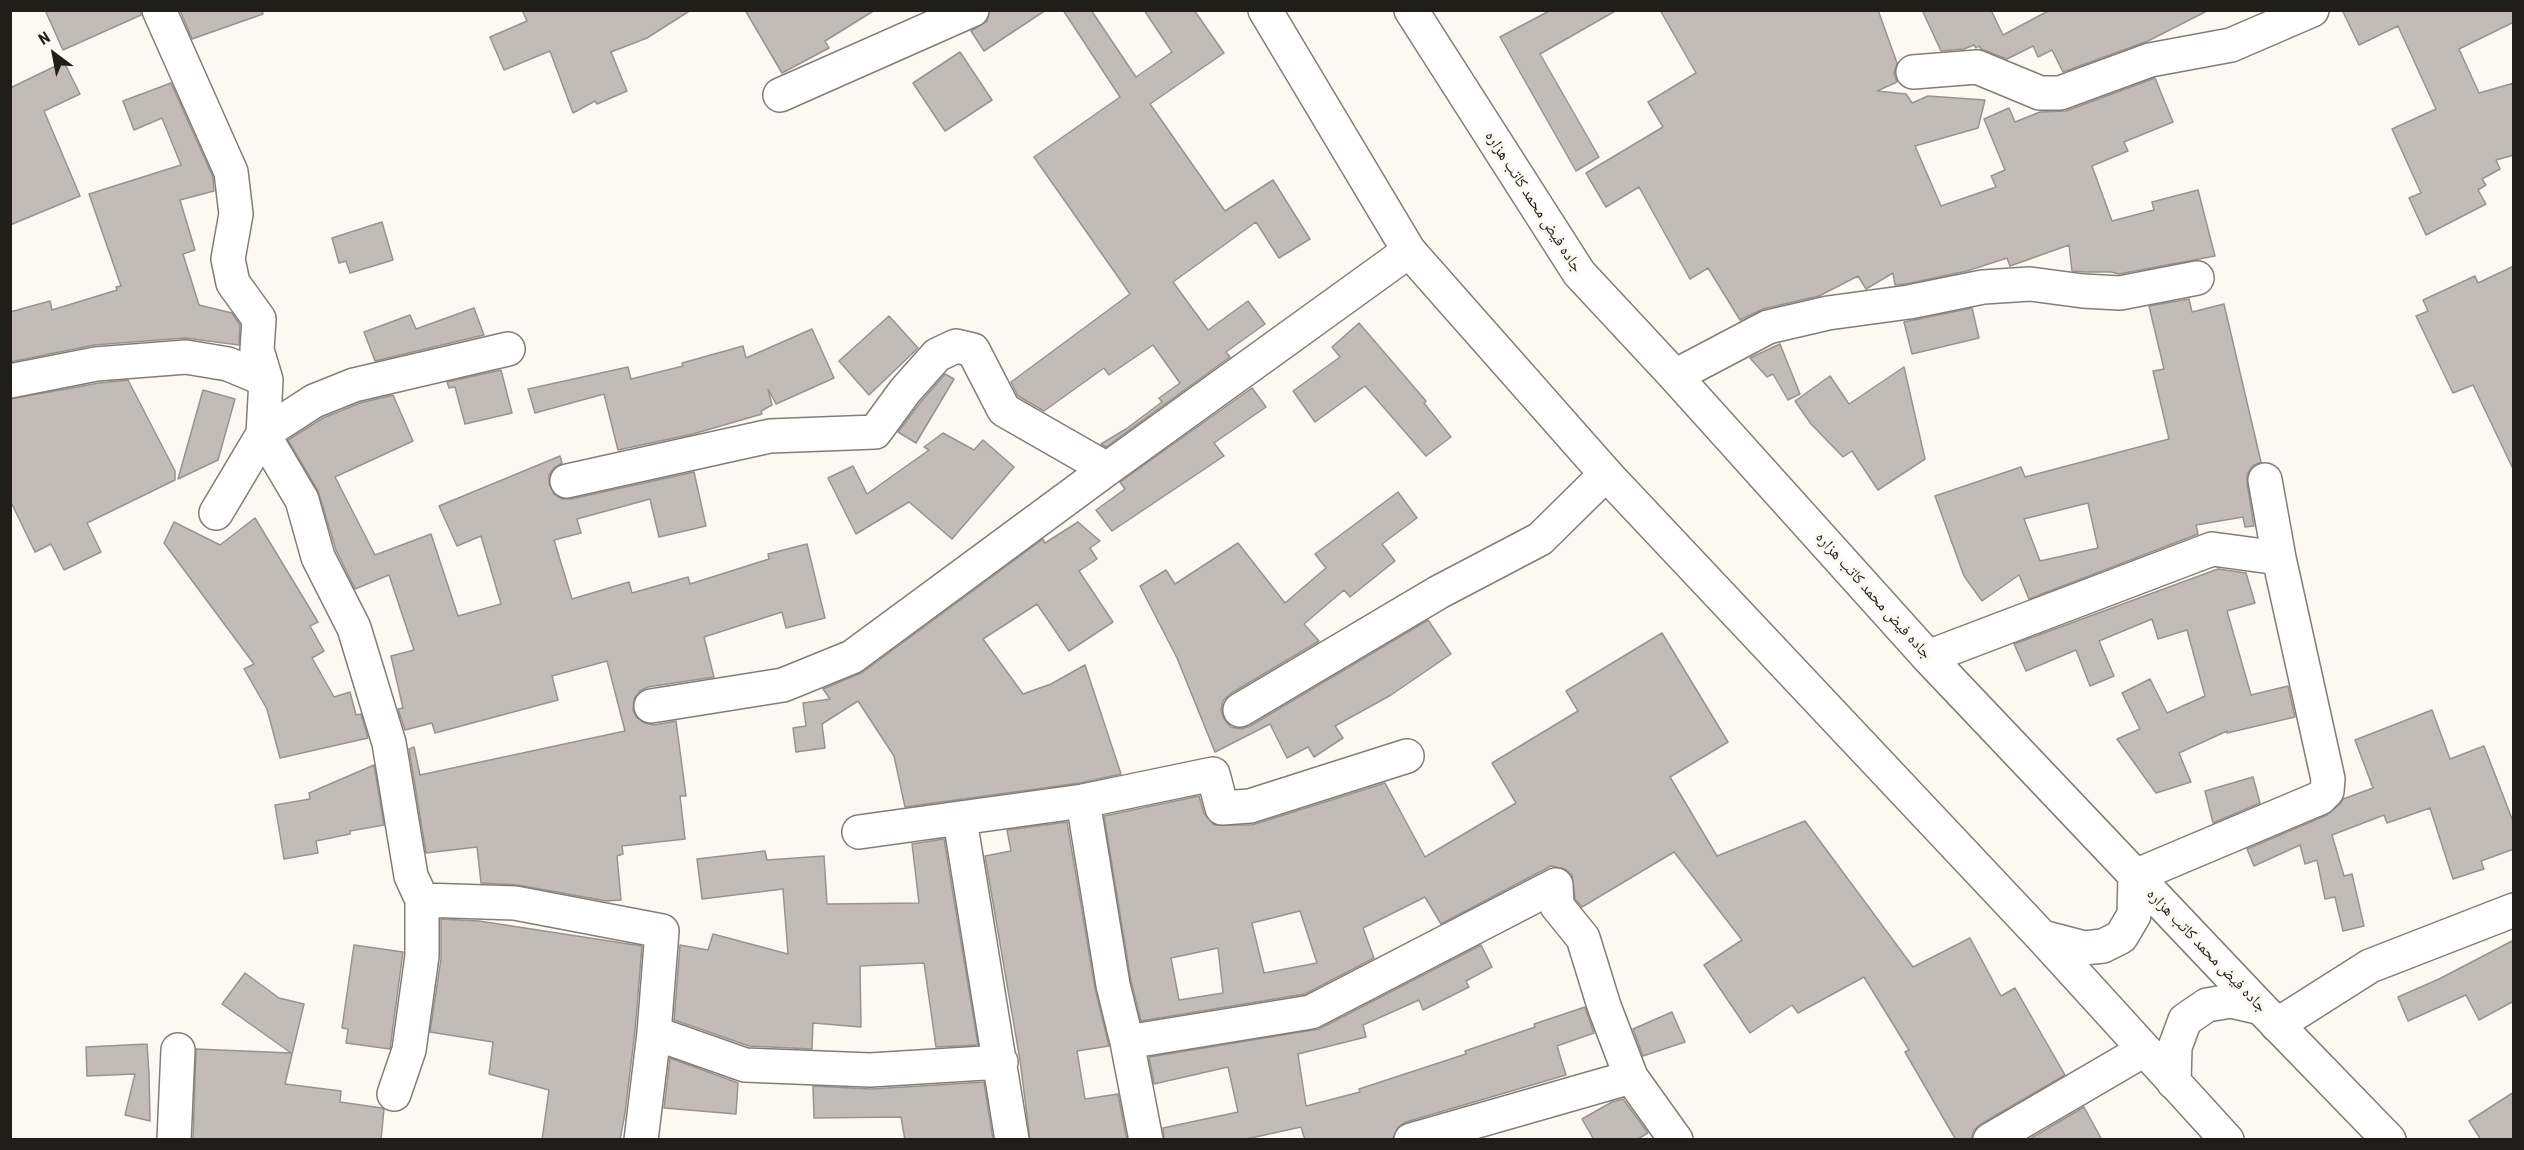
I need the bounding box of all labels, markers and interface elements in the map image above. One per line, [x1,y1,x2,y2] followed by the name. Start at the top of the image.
[24,24,84,84] north arrow
[35,28,53,49] text: N
[1480,128,1586,276] street label: جاده فیض محمد کاتب هزاره
[1811,528,1935,664] street label: جاده فیض محمد کاتب هزاره
[2142,885,2270,1017] street label: جاده فیض محمد کاتب هزاره

